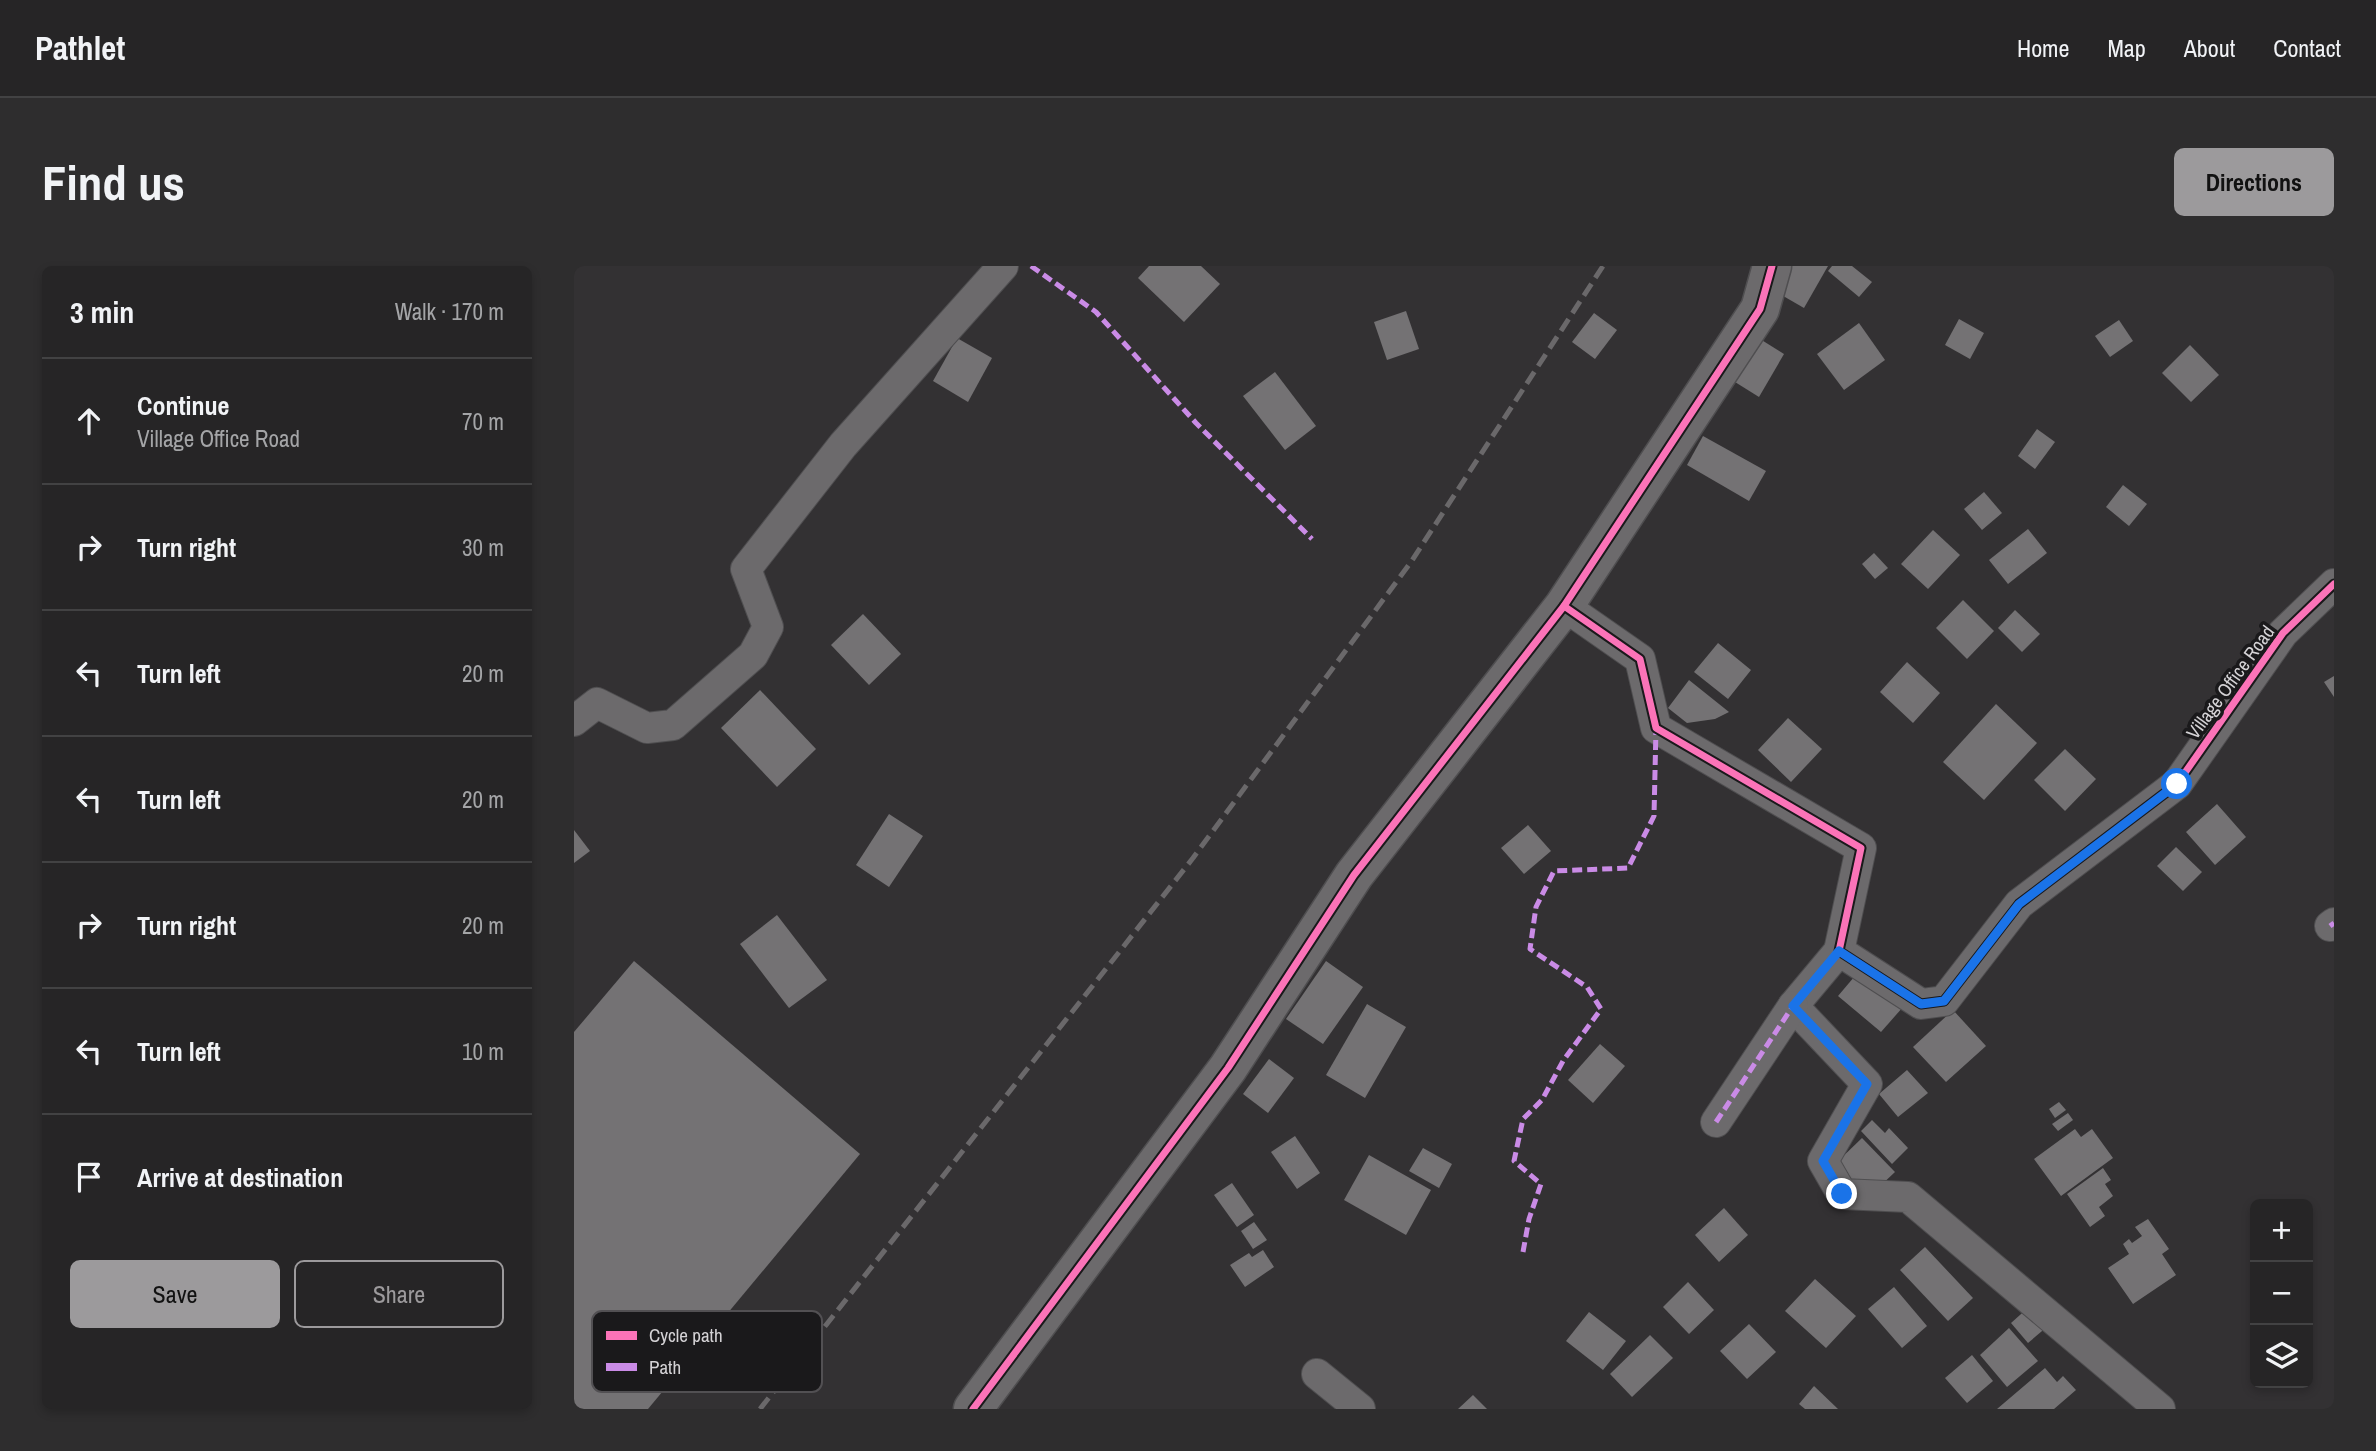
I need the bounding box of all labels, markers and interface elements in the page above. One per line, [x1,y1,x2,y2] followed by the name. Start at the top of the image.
[35,26,125,70] text: Pathlet
[2017,32,2069,64] text: Home
[2107,32,2146,64] text: Map
[2184,32,2235,64] text: About
[2273,32,2341,64] text: Contact
[2174,148,2334,216] button: Directions
[42,149,185,215] text: Find us
[70,292,134,332] text: 3 min
[395,296,504,327] text: Walk · 170 m
[137,388,229,423] text: Continue
[70,402,108,440] icon: ahead
[462,406,504,437] text: 70 m
[137,423,300,454] text: Village Office Road
[70,528,108,566] icon: right
[137,530,236,565] text: Turn right
[462,532,504,563] text: 30 m
[2180,620,2280,744] street label: Village Office Road
[70,654,108,692] icon: left
[137,656,221,691] text: Turn left
[462,658,504,689] text: 20 m
[2161,768,2192,799] route start
[70,780,108,818] icon: left
[137,782,221,817] text: Turn left
[462,784,504,815] text: 20 m
[70,906,108,944] icon: right
[137,908,236,943] text: Turn right
[462,910,504,941] text: 20 m
[70,1032,108,1070] icon: left
[137,1034,221,1069] text: Turn left
[462,1036,504,1067] text: 10 m
[70,1158,108,1196] icon: arrive
[137,1160,343,1195] text: Arrive at destination
[1826,1178,1857,1209] route end
[2250,1199,2313,1388] map controls
[2250,1199,2313,1262] button: +
[70,1260,280,1328] button: Save
[294,1260,504,1328] button: Share
[2250,1262,2313,1325] button: −
[592,1311,822,1392] legend
[649,1322,723,1348] text: Cycle path
[2250,1325,2313,1388] button: layers
[649,1354,681,1380] text: Path

